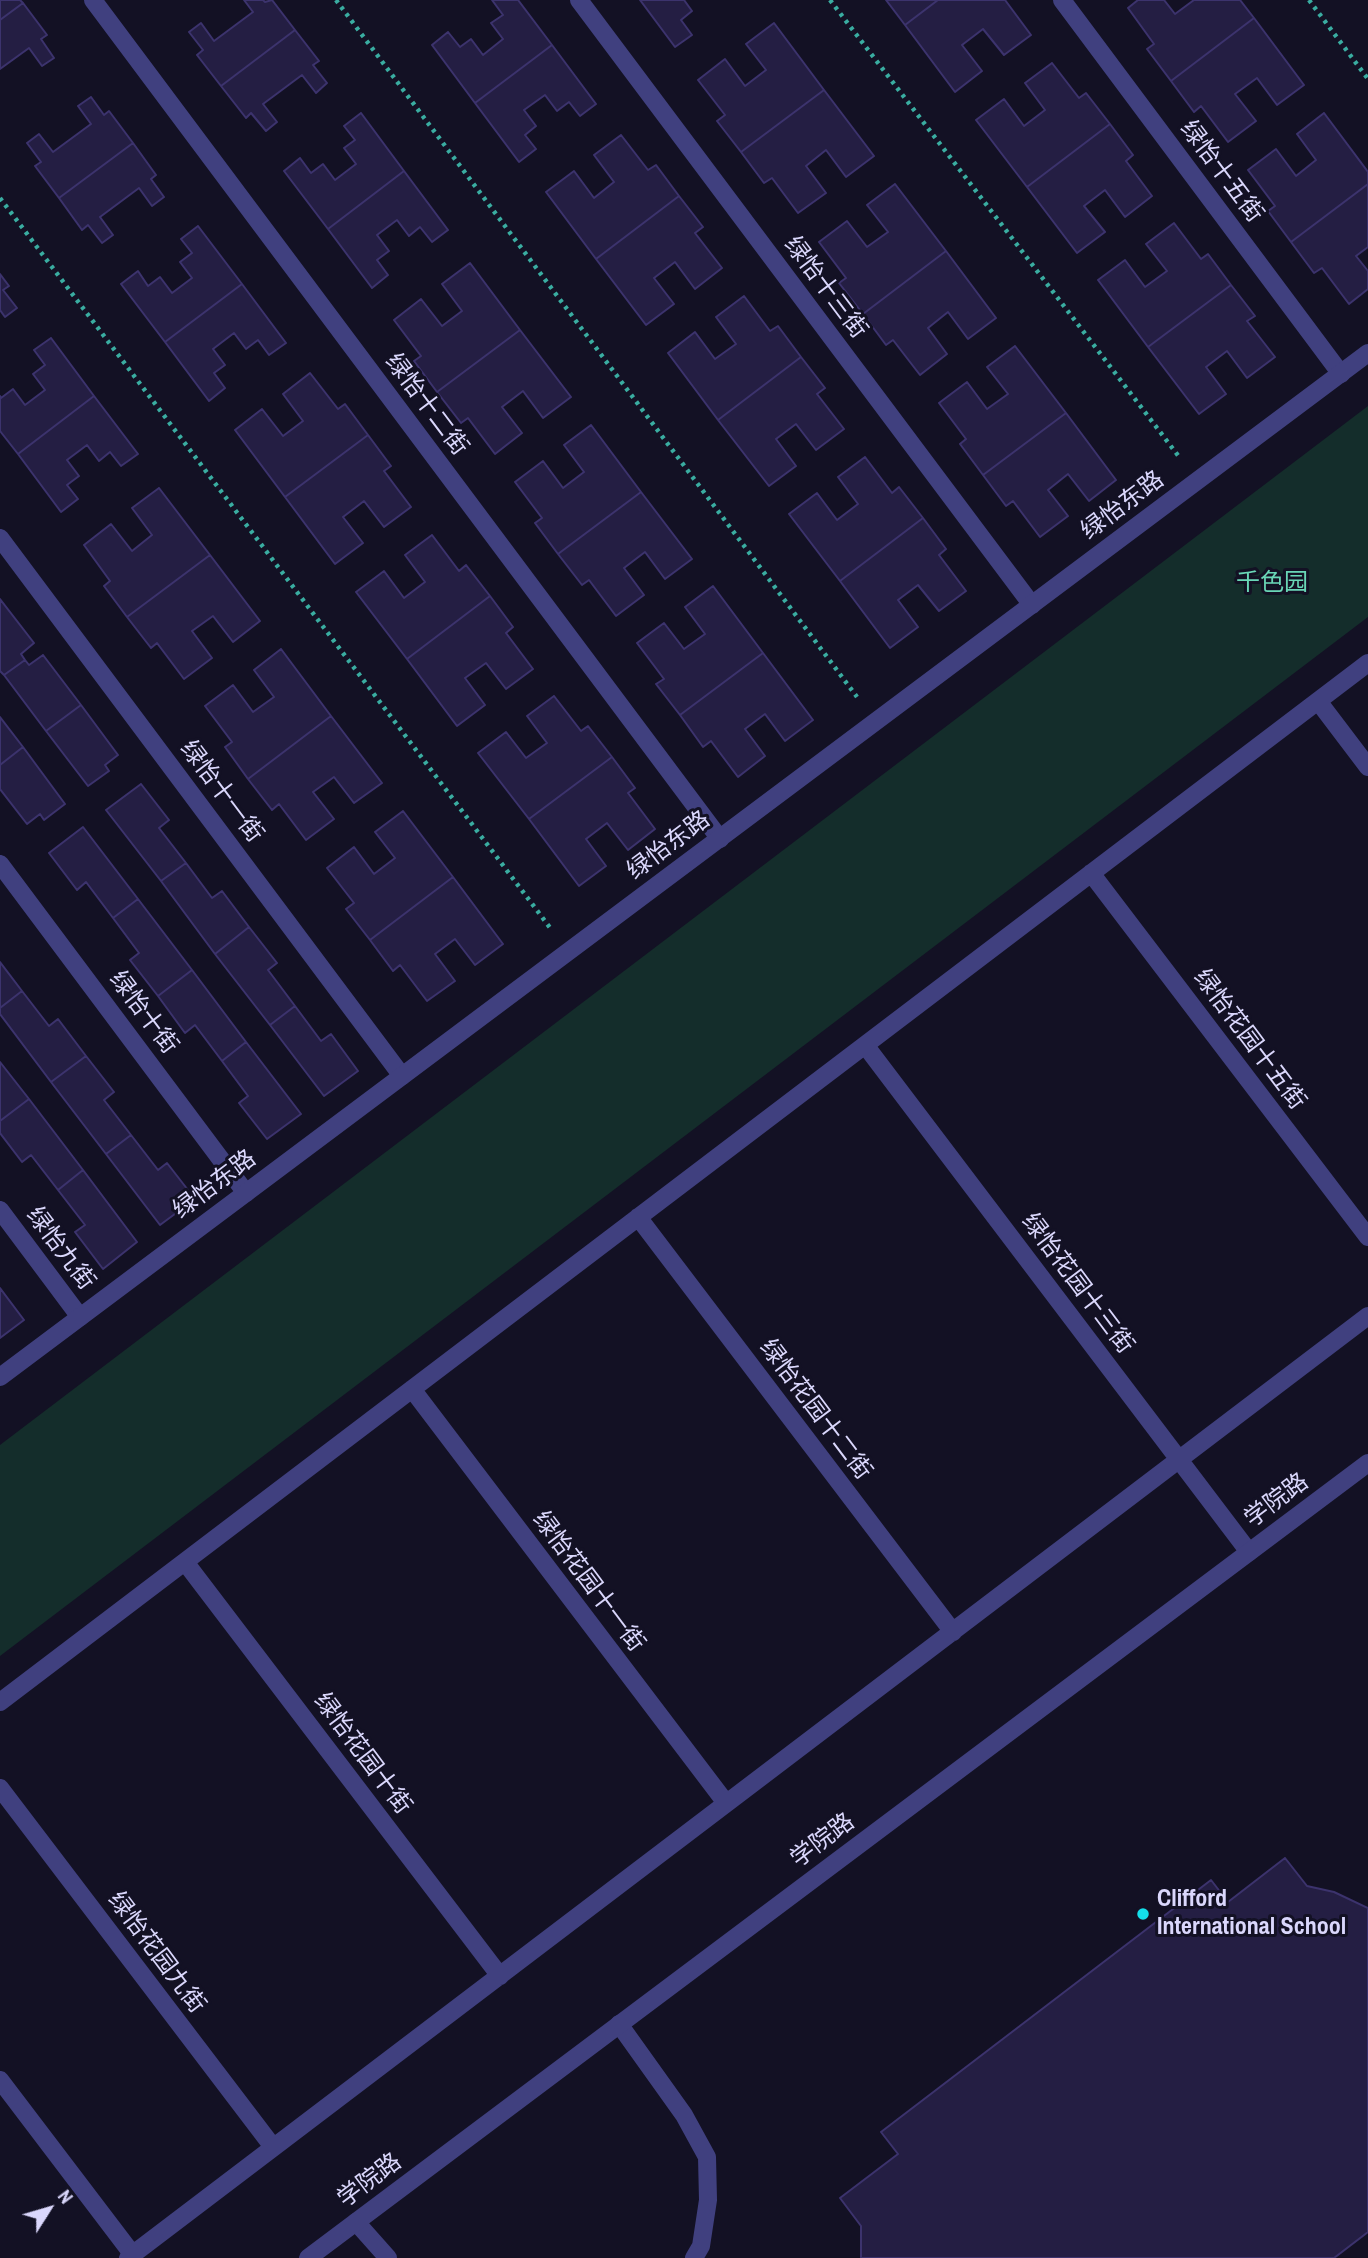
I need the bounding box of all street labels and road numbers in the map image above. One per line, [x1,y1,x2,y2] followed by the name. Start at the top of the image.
[1173,115,1269,229] street label: 绿怡十五街
[777,231,873,345] street label: 绿怡十三街
[378,348,474,462] street label: 绿怡十二街
[1076,466,1170,546] street label: 绿怡东路
[173,735,269,849] street label: 绿怡十一街
[622,806,716,886] street label: 绿怡东路
[1187,964,1311,1116] street label: 绿怡花园十五街
[103,966,183,1060] street label: 绿怡十街
[168,1145,262,1225] street label: 绿怡东路
[20,1202,100,1296] street label: 绿怡九街
[1015,1208,1139,1360] street label: 绿怡花园十三街
[753,1334,877,1486] street label: 绿怡花园十二街
[1240,1468,1314,1534] street label: 学院路
[526,1506,650,1658] street label: 绿怡花园十一街
[307,1688,417,1820] street label: 绿怡花园十街
[786,1808,860,1874] street label: 学院路
[101,1887,211,2019] street label: 绿怡花园九街
[333,2148,407,2214] street label: 学院路

